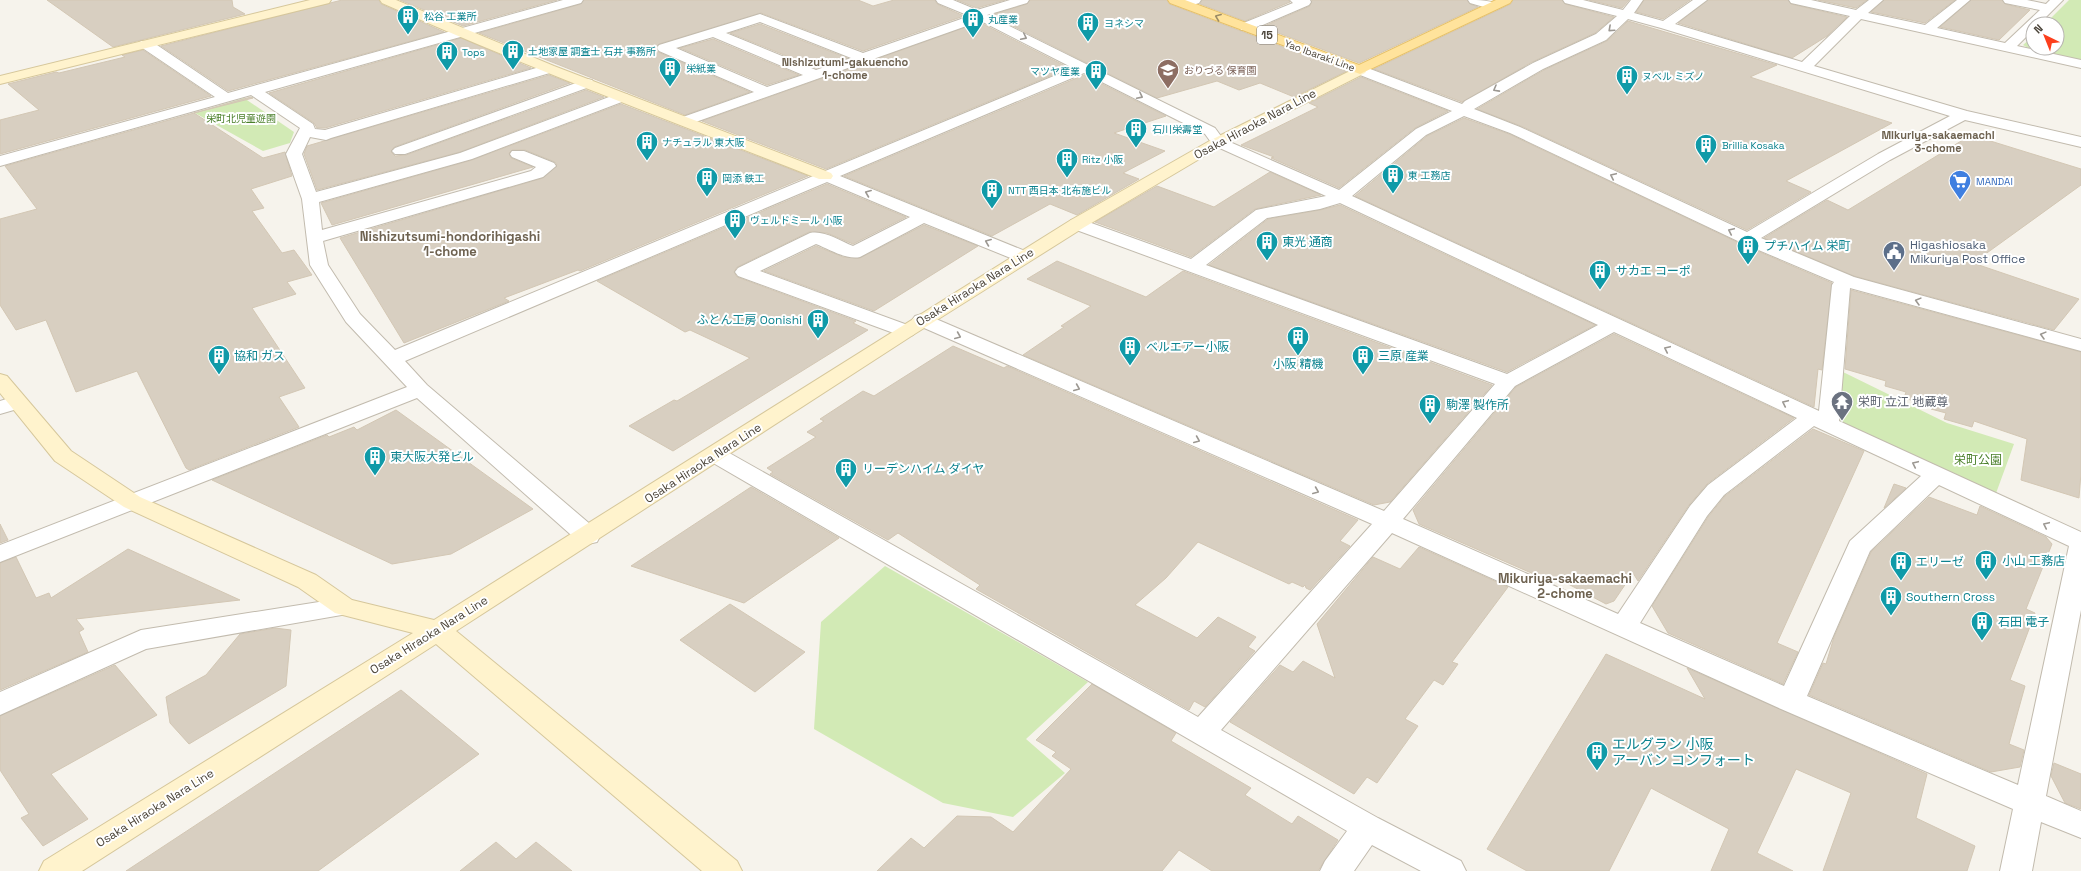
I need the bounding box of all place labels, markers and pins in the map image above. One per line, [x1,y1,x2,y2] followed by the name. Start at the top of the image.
[395,3,421,36] building icon: 松谷 工業所
[960,6,986,39] building icon: 丸産業
[424,10,477,23] place label: 松谷 工業所
[1075,10,1101,43] building icon: ヨネシマ
[988,13,1018,26] place label: 丸産業
[1104,17,1144,30] place label: ヨネシマ
[500,38,526,71] building icon: 土地家屋 調査士 石井 事務所
[434,39,460,72] building icon: Tops
[528,45,656,58] place label: 土地家屋 調査士 石井 事務所
[462,46,485,59] place label: Tops
[657,55,683,88] building icon: 栄紙業
[1155,57,1181,90] school or university icon: おりづる 保育園
[1083,58,1109,91] building icon: マツヤ産業
[686,62,716,75] place label: 栄紙業
[1614,63,1640,96] building icon: ヌベル ミズノ
[1184,64,1257,77] place label: おりづる 保育園
[1030,65,1080,78] place label: マツヤ産業
[1642,70,1705,83] place label: ヌベル ミズノ
[1123,116,1149,149] building icon: 石川栄壽堂
[1152,123,1202,136] place label: 石川栄壽堂
[634,129,660,162] building icon: ナチュラル 東大阪
[1693,132,1719,165] building icon: Brillia Kosaka
[662,136,745,149] place label: ナチュラル 東大阪
[1722,139,1785,152] place label: Brillia Kosaka
[1054,146,1080,179] building icon: Ritz 小阪
[1082,153,1123,166] place label: Ritz 小阪
[1380,162,1406,195] building icon: 東 工務店
[694,165,720,198] building icon: 岡添 鉄工
[1947,168,1973,201] supermarket icon: MANDAI
[1408,169,1451,182] place label: 東 工務店
[722,172,765,185] place label: 岡添 鉄工
[1976,175,2013,188] place label: MANDAI
[979,177,1005,210] building icon: NTT 西日本 北布施ビル
[1008,184,1111,197] place label: NTT 西日本 北布施ビル
[722,207,748,240] building icon: ヴェルドミール 小阪
[750,214,843,227] place label: ヴェルドミール 小阪
[1254,229,1280,262] building icon: 東光 通商
[1735,233,1761,266] building icon: プチハイム 栄町
[1282,234,1333,250] place label: 東光 通商
[1910,237,2025,267] place label: Higashiosaka Mikuriya Post Office
[1764,238,1851,254] place label: プチハイム 栄町
[1881,239,1907,272] public building icon: Higashiosaka Mikuriya Post Office
[1587,258,1613,291] building icon: サカエ コーポ
[1616,263,1691,279] place label: サカエ コーポ
[805,307,831,340] building icon: ふとん工房 Oonishi
[697,312,802,328] place label: ふとん工房 Oonishi
[1285,324,1311,357] building icon: 小阪 精機
[1117,334,1143,367] building icon: ベルエアー小阪
[1146,339,1229,355] place label: ベルエアー小阪
[206,343,232,376] building icon: 協和 ガス
[1350,343,1376,376] building icon: 三原 産業
[234,348,285,364] place label: 協和 ガス
[1378,348,1429,364] place label: 三原 産業
[1272,356,1324,372] place label: 小阪 精機
[1829,389,1855,422] temple icon: 栄町 立江 地蔵尊
[1417,392,1443,425] building icon: 駒澤 製作所
[1858,394,1948,410] place label: 栄町 立江 地蔵尊
[1446,397,1509,413] place label: 駒澤 製作所
[362,444,388,477] building icon: 東大阪大発ビル
[390,449,474,465] place label: 東大阪大発ビル
[833,456,859,489] building icon: リーデンハイム ダイヤ
[862,461,984,477] place label: リーデンハイム ダイヤ
[1973,548,1999,581] building icon: 小山 工務店
[1888,549,1914,582] building icon: エリーゼ
[2002,553,2065,569] place label: 小山 工務店
[1916,554,1964,570] place label: エリーゼ
[1878,584,1904,617] building icon: Southern Cross
[1906,589,1995,605] place label: Southern Cross
[1969,609,1995,642] building icon: 石田 電子
[1998,614,2049,630] place label: 石田 電子
[1612,735,1755,769] place label: エルグラン 小阪 アーバン コンフォート
[1584,739,1610,772] building icon: エルグラン 小阪 アーバン コンフォート

